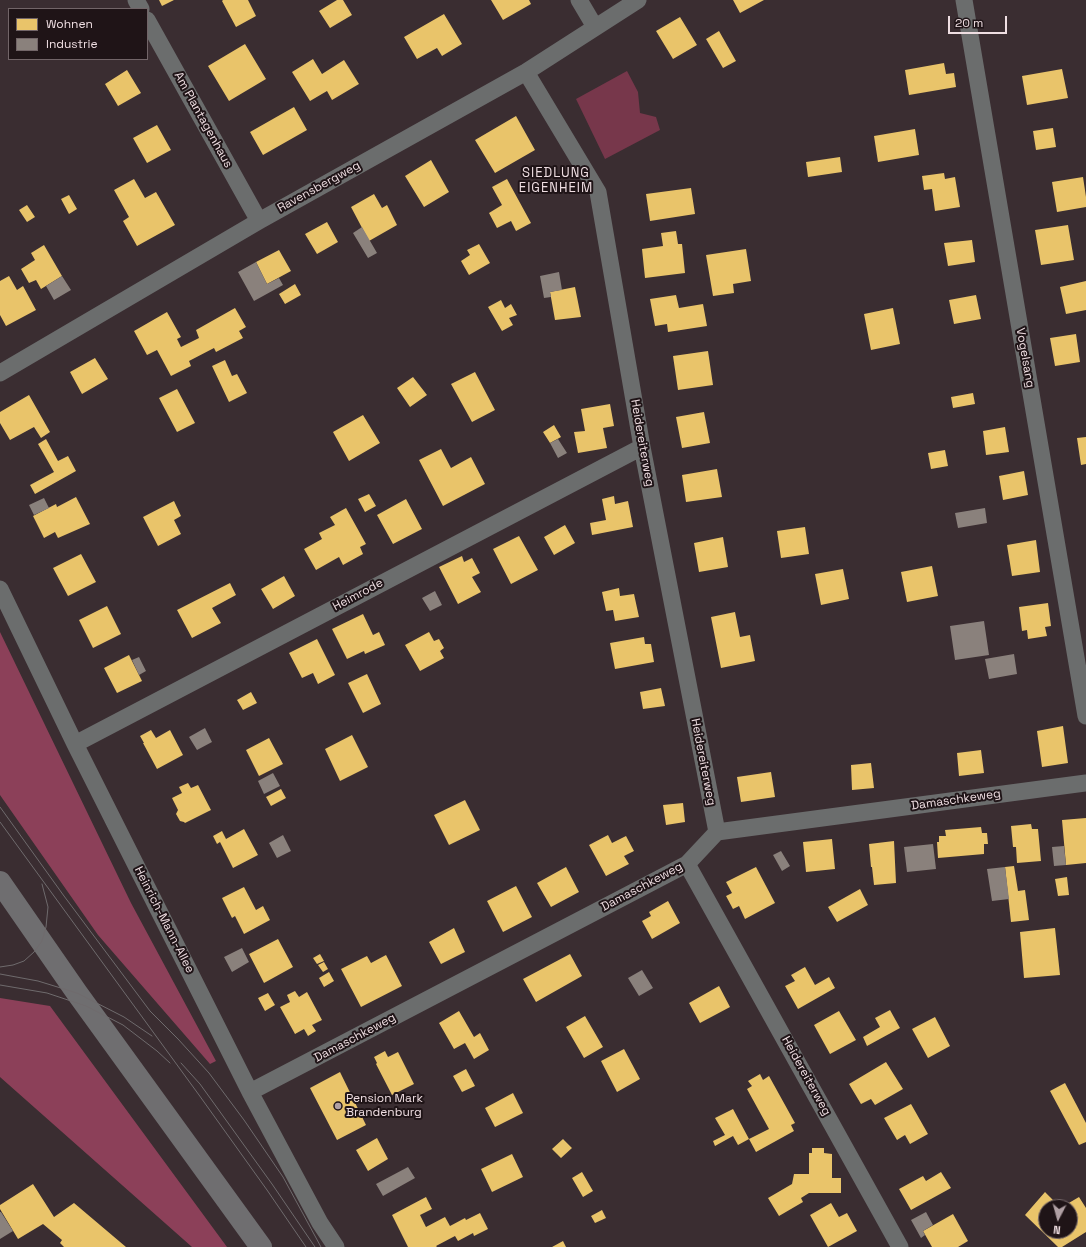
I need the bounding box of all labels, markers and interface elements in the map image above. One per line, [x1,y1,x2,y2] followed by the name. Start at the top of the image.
[8,8,148,60] legend
[950,8,1009,34] scale bar
[955,15,983,31] text: 20 m
[46,16,93,32] text: Wohnen
[46,36,98,52] text: Industrie
[171,70,235,170] street label: Am Plantagenhaus
[275,158,363,216] street label: Ravensbergweg
[519,165,593,196] district label: SIEDLUNG EIGENHEIM
[1013,327,1037,389] street label: Vogelsang
[627,398,657,488] street label: Heidereiterweg
[330,576,386,614] street label: Heimrode
[688,717,718,807] street label: Heidereiterweg
[910,787,1002,813] street label: Damaschkeweg
[599,859,685,915] street label: Damaschkeweg
[131,864,197,976] street label: Heinrich-Mann-Allee
[312,1010,398,1066] street label: Damaschkeweg
[778,1034,834,1118] street label: Heidereiterweg
[346,1092,423,1120] place label: Pension Mark Brandenburg
[333,1101,343,1111] marker: Pension Mark Brandenburg
[1038,1199,1078,1239] north arrow
[1052,1223,1061,1237] text: N

